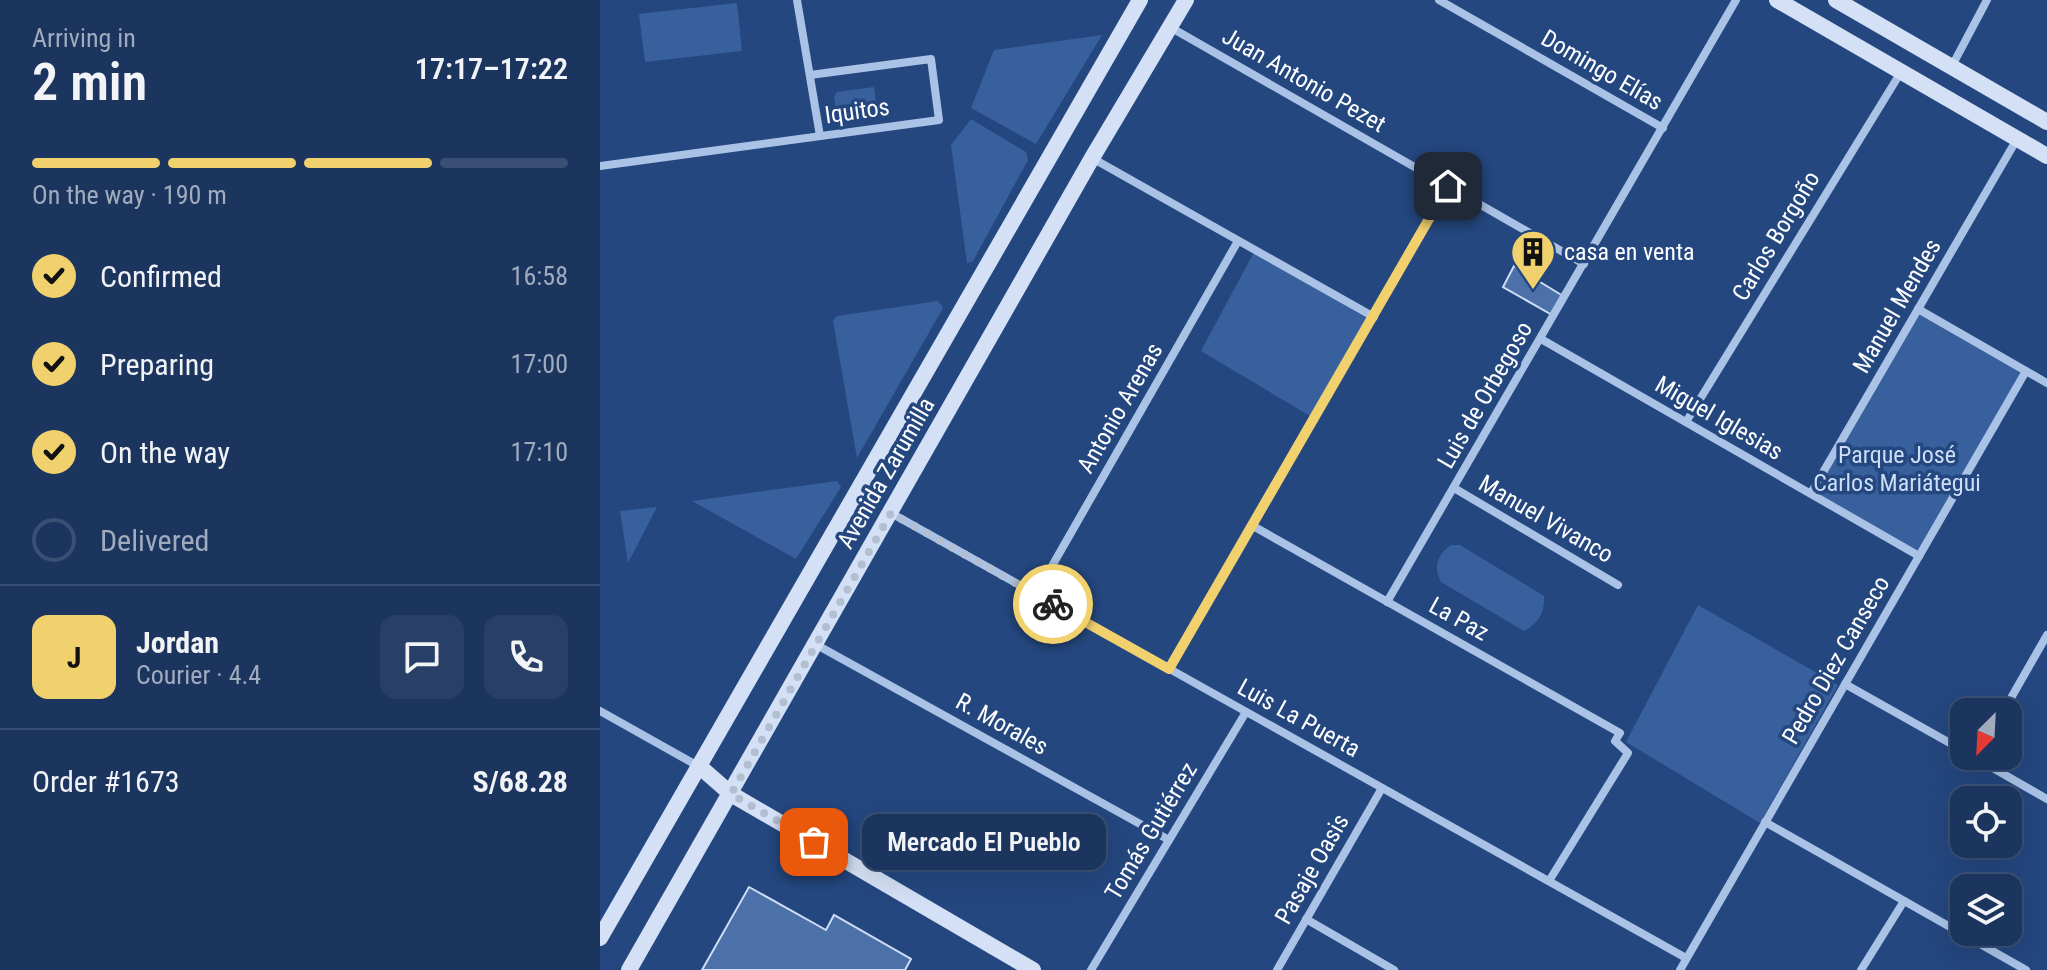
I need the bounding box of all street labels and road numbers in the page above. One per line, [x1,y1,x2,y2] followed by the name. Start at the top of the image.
[1217,22,1391,138] street label: Juan Antonio Pezet
[1536,24,1668,116] street label: Domingo Elías
[823,93,891,129] street label: Iquitos
[1726,166,1826,306] street label: Carlos Borgoño
[1847,234,1947,378] street label: Manuel Mendes
[1432,317,1538,473] street label: Luis de Orbegoso
[1072,338,1168,478] street label: Antonio Arenas
[1650,370,1788,466] street label: Miguel Iglesias
[831,393,941,553] street label: Avenida Zarumilla
[1474,469,1618,569] street label: Manuel Vivanco
[1777,571,1895,749] street label: Pedro Diez Canseco
[1424,591,1494,647] street label: La Paz
[1233,673,1365,763] street label: Luis La Puerta
[951,687,1053,761] street label: R. Morales
[1099,757,1203,905] street label: Tomás Gutiérrez
[1269,809,1355,929] street label: Pasaje Oasis

